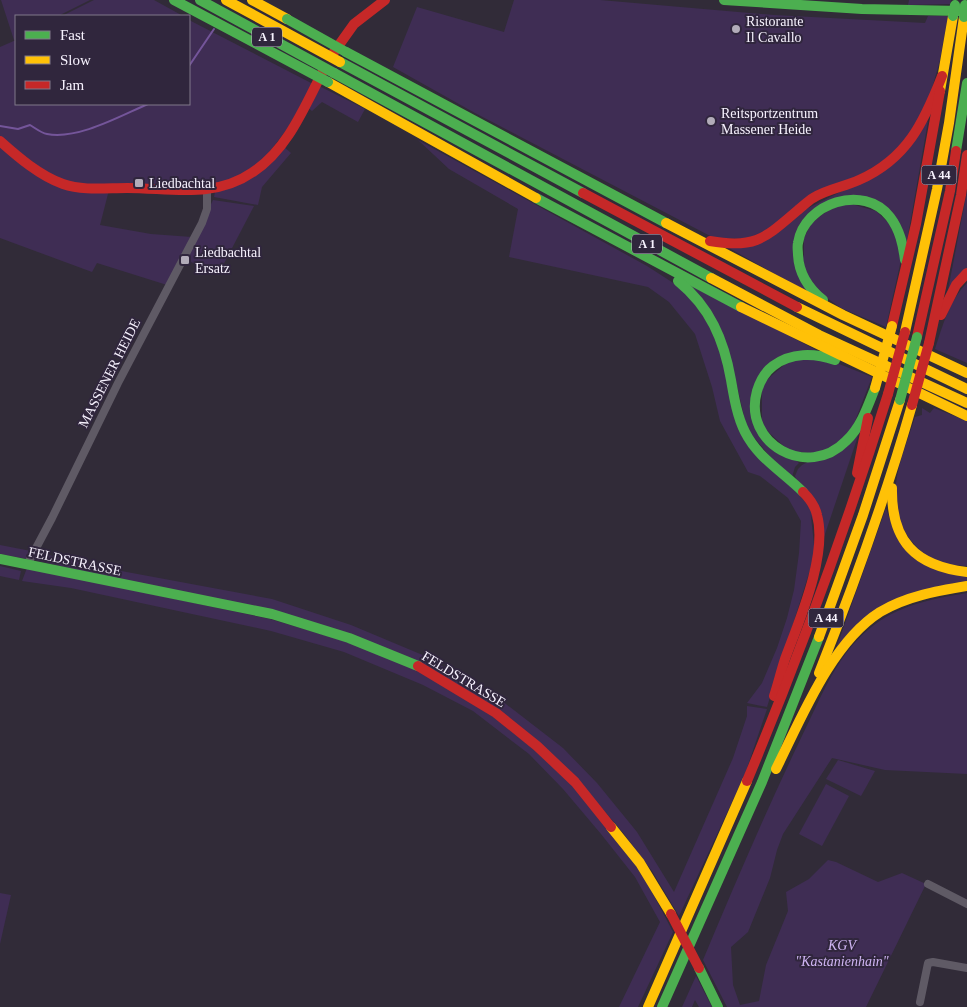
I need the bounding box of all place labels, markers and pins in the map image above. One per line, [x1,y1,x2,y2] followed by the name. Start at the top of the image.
[746,14,804,45] place label: Ristorante Il Cavallo
[730,23,742,35] marker: Ristorante Il Cavallo
[721,106,818,137] place label: Reitsportzentrum Massener Heide
[705,115,717,127] marker: Reitsportzentrum Massener Heide
[149,176,215,191] place label: Liedbachtal
[133,177,145,189] marker: Liedbachtal
[195,245,261,276] place label: Liedbachtal Ersatz
[179,254,191,266] marker: Liedbachtal Ersatz

